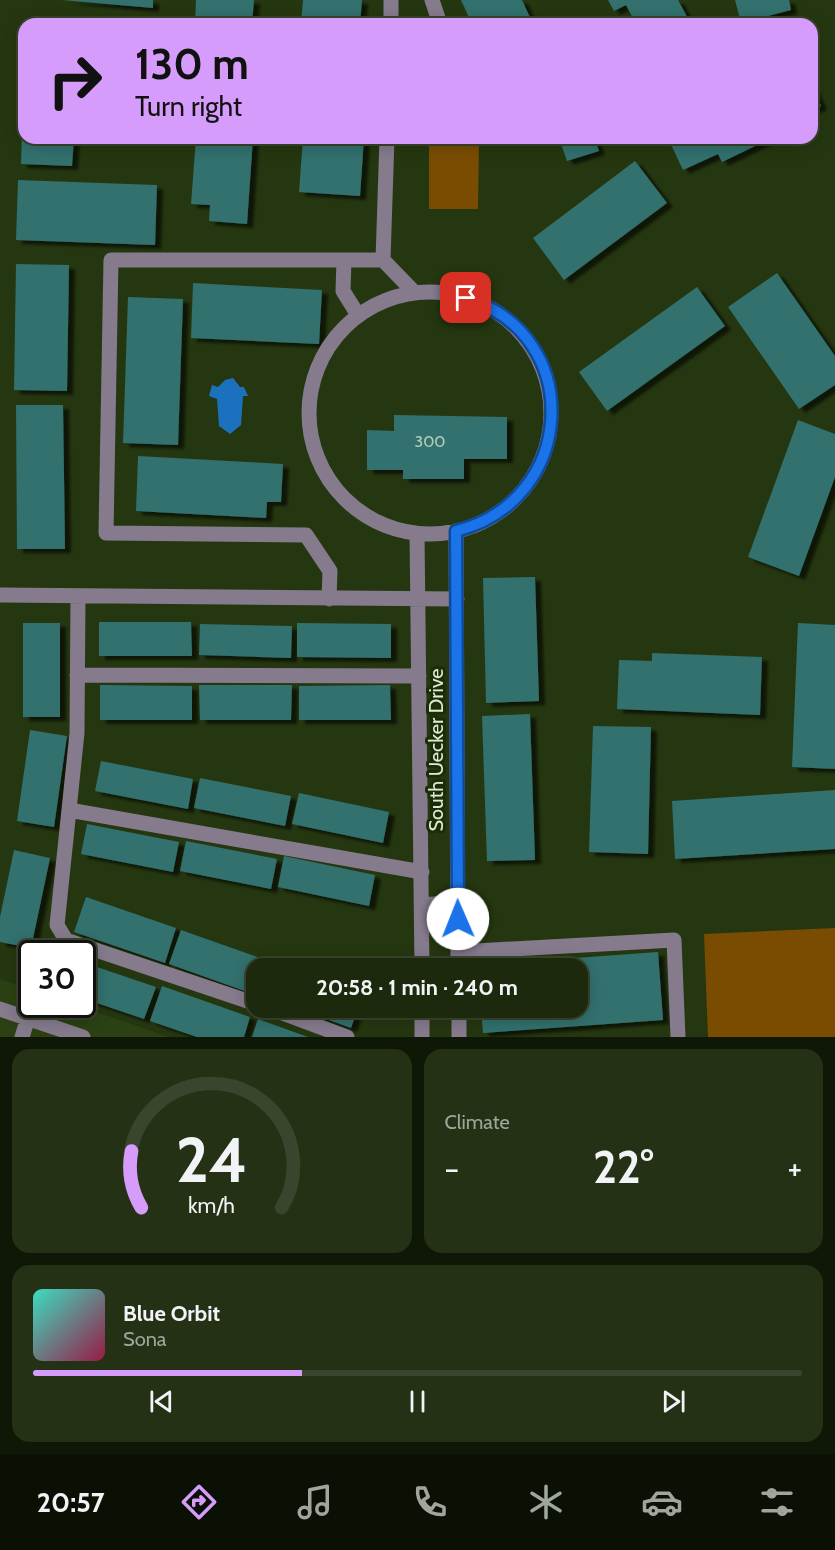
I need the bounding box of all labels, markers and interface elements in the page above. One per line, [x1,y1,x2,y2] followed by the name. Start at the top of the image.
[135,38,249,90] text: 130 m
[36,42,114,120] icon: right
[135,90,242,123] text: Turn right
[440,272,491,323] pin
[449,281,482,314] icon: arrive
[415,432,446,451] house number: 300
[424,668,448,832] street label: South Uecker Drive
[426,887,490,951] position arrow
[18,940,96,1018] speed limit sign: 30
[316,974,518,1001] text: 20:58 · 1 min · 240 m
[445,1110,510,1134] text: Climate
[176,1122,248,1198] text: 24
[593,1140,654,1194] text: 22°
[445,1148,459,1188] text: −
[787,1148,802,1188] text: +
[188,1192,235,1218] text: km/h
[123,1300,220,1327] text: Blue Orbit
[123,1327,166,1351] text: Sona
[145,1385,178,1418] icon: previous
[401,1385,434,1418] icon: pause
[657,1385,690,1418] icon: next
[178,1481,220,1523] icon: directions
[294,1481,336,1523] icon: music
[409,1481,451,1523] icon: phone
[525,1481,567,1523] icon: climate
[641,1481,683,1523] icon: car
[756,1481,798,1523] icon: filters
[37,1486,104,1519] text: 20:57

